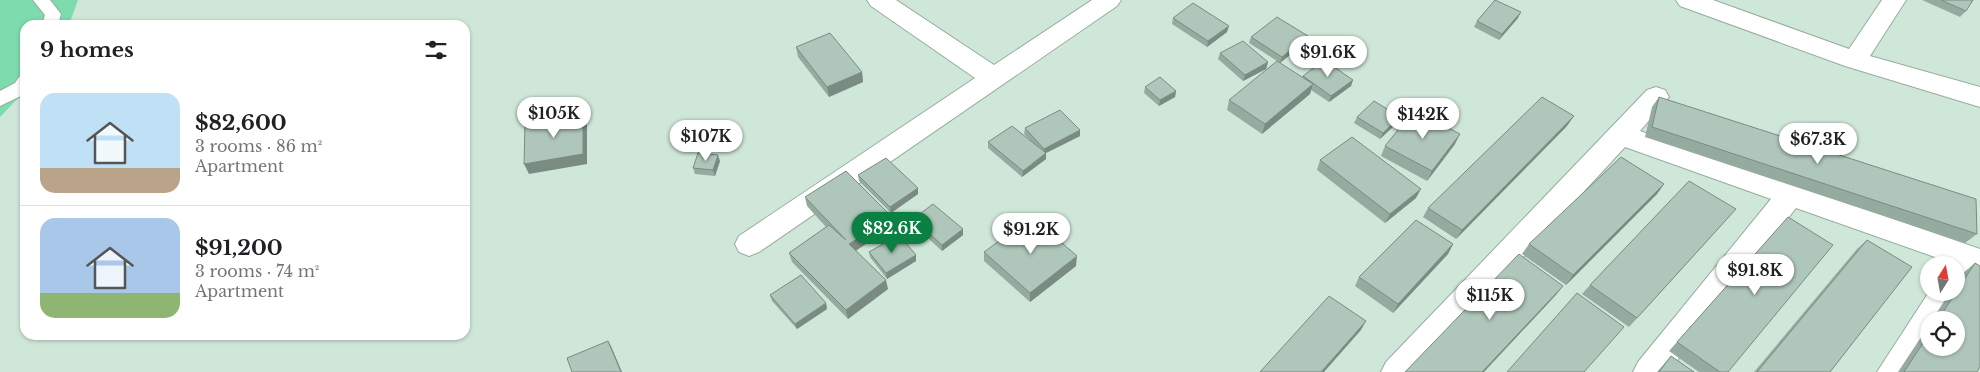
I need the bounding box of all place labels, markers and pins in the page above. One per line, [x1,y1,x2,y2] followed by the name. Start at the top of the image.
[1287,36,1369,78] pin: $91.6K
[519,96,589,139] pin: $105K
[1388,98,1458,140] pin: $142K
[671,120,741,162] pin: $107K
[1777,122,1859,165] pin: $67.3K
[851,212,933,254] pin: $82.6K
[990,212,1072,255] pin: $91.2K
[1714,254,1796,296] pin: $91.8K
[1455,278,1525,321] pin: $115K

